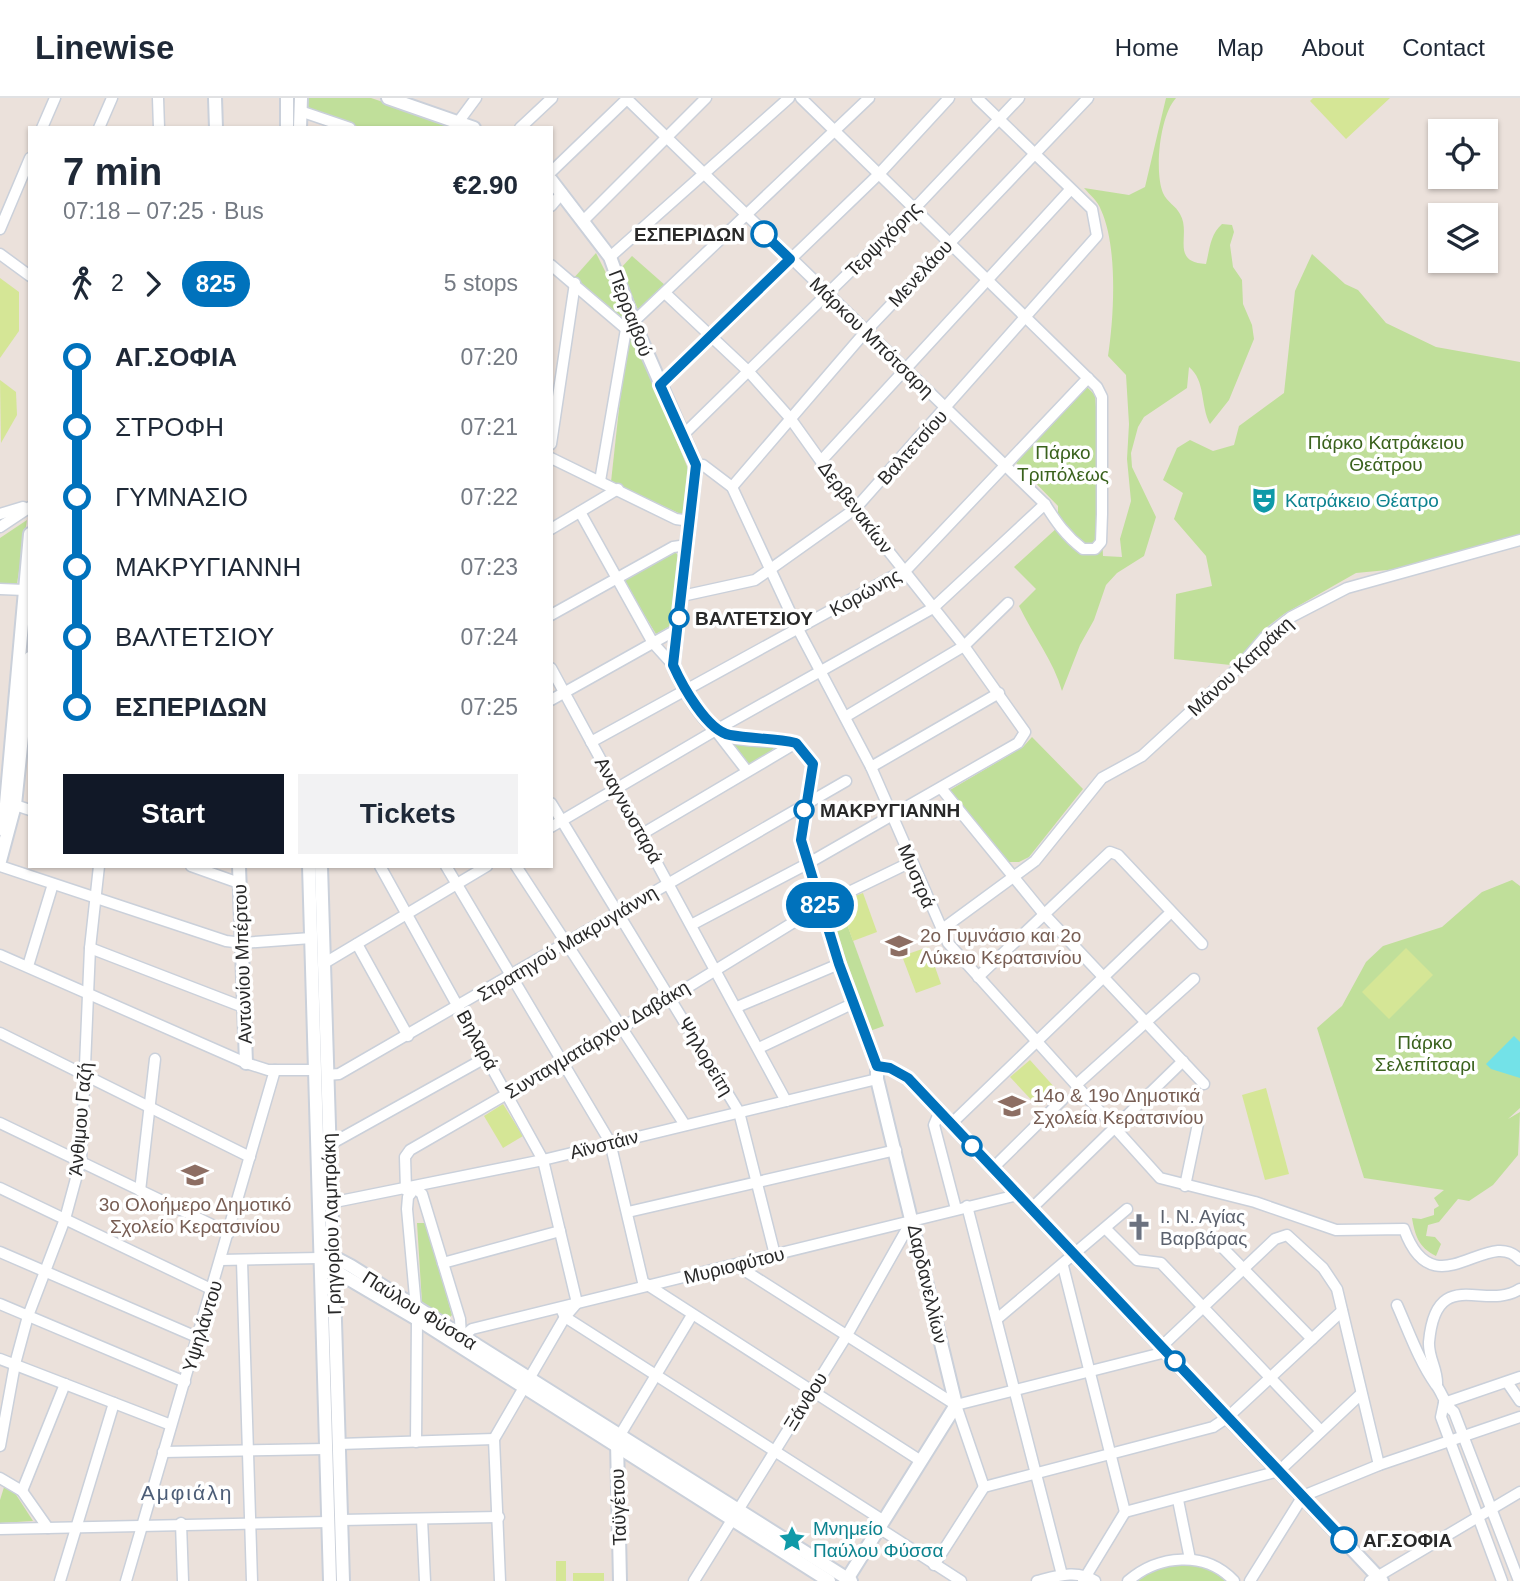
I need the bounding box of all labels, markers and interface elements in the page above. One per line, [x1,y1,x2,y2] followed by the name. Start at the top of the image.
[35,29,174,66] text: Linewise
[1115,34,1179,61] text: Home
[1217,34,1264,61] text: Map
[1302,34,1364,61] text: About
[1402,34,1485,61] text: Contact
[1428,119,1498,273] map controls
[1428,119,1498,189] button: locate
[63,151,162,193] text: 7 min
[453,170,518,200] text: €2.90
[63,198,264,224] text: 07:18 – 07:25 · Bus
[842,198,925,281] street label: Τερψιχόρης
[1428,203,1498,273] button: layers
[751,221,777,247] marker: ΕΣΠΕΡΙΔΩΝ
[634,224,745,245] place label: ΕΣΠΕΡΙΔΩΝ
[884,236,956,311] street label: Μενελάου
[63,265,101,303] icon: walk
[134,265,172,303] icon: forward
[604,267,657,359] street label: Περραιβού
[111,270,124,296] text: 2
[196,270,236,297] text: 825
[444,270,518,296] text: 5 stops
[805,273,938,402] street label: Μάρκου Μπότσαρη
[115,342,237,372] text: ΑΓ.ΣΟΦΙΑ
[460,344,518,370] text: 07:20
[873,406,951,489] street label: Βαλτετσίου
[115,412,224,442] text: ΣΤΡΟΦΗ
[460,414,518,440] text: 07:21
[1308,432,1464,475] park label: Πάρκο Κατράκειου Θεάτρου
[1017,442,1109,485] park label: Πάρκο Τριπόλεως
[814,457,897,558] street label: Δερβενακίων
[115,482,248,512] text: ΓΥΜΝΑΣΙΟ
[460,484,518,510] text: 07:22
[1249,485,1279,515] theatre icon: Κατράκειο Θέατρο
[1285,490,1439,511] place label: Κατράκειο Θέατρο
[115,552,301,582] text: ΜΑΚΡΥΓΙΑΝΝΗ
[460,554,518,580] text: 07:23
[826,564,904,620] street label: Κορώνης
[669,608,689,628] marker: ΒΑΛΤΕΤΣΙΟΥ
[695,608,813,629] place label: ΒΑΛΤΕΤΣΙΟΥ
[1184,613,1297,720] street label: Μάνου Κατράκη
[115,622,274,652] text: ΒΑΛΤΕΤΣΙΟΥ
[460,624,518,650] text: 07:24
[115,692,267,722] text: ΕΣΠΕΡΙΔΩΝ
[460,694,518,720] text: 07:25
[591,753,666,867] street label: Αναγνωσταρά
[63,774,284,854] button: Start
[298,774,518,854] button: Tickets
[794,800,814,820] marker: ΜΑΚΡΥΓΙΑΝΝΗ
[820,800,960,821] place label: ΜΑΚΡΥΓΙΑΝΝΗ
[894,841,939,911] street label: Μυστρά
[474,881,661,1005] street label: Στρατηγού Μακρυγιάννη
[780,882,860,928] line badge: 825
[229,884,256,1044] street label: Αντωνίου Μπέρτου
[800,891,840,918] text: 825
[920,925,1082,968] place label: 2ο Γυμνάσιο και 2ο Λύκειο Κερατσινίου
[884,931,914,961] school or university icon: 2ο Γυμνάσιο και 2ο Λύκειο Κερατσινίου
[502,976,693,1103] street label: Συνταγματάρχου Δαβάκη
[453,1007,503,1074] street label: Βηλαρά
[674,1013,737,1099] street label: Ψηλορείτη
[1375,1032,1475,1075] park label: Πάρκο Σελεπίτσαρι
[65,1061,96,1177] street label: Άνθιμου Γαζή
[1033,1085,1204,1128] place label: 14ο & 19ο Δημοτικά Σχολεία Κερατσινίου
[997,1091,1027,1121] school or university icon: 14ο & 19ο Δημοτικά Σχολεία Κερατσινίου
[568,1126,641,1163] street label: Αϊνστάιν
[318,1133,345,1315] street label: Γρηγορίου Λαμπράκη
[962,1136,982,1156] unlabelled marker
[180,1160,210,1190] school or university icon: 3ο Ολοήμερο Δημοτικό Σχολείο Κερατσινίου
[99,1194,291,1237] place label: 3ο Ολοήμερο Δημοτικό Σχολείο Κερατσινίου
[1160,1206,1247,1249] place label: Ι. Ν. Αγίας Βαρβάρας
[1124,1212,1154,1242] church icon: Ι. Ν. Αγίας Βαρβάρας
[904,1223,951,1346] street label: Δαρδανελλίων
[682,1243,786,1288] street label: Μυριοφύτου
[359,1267,481,1354] street label: Παύλου Φύσσα
[179,1278,226,1374] street label: Υψηλάντου
[1165,1351,1185,1371] unlabelled marker
[779,1368,831,1434] street label: Ξάνθου
[607,1468,630,1546] street label: Ταϋγέτου
[141,1481,233,1504] district label: Αμφιάλη
[813,1518,944,1561] place label: Μνημείο Παύλου Φύσσα
[777,1524,807,1554] place icon: Μνημείο Παύλου Φύσσα
[1331,1527,1357,1553] marker: ΑΓ.ΣΟΦΙΑ
[1363,1530,1452,1551] place label: ΑΓ.ΣΟΦΙΑ

